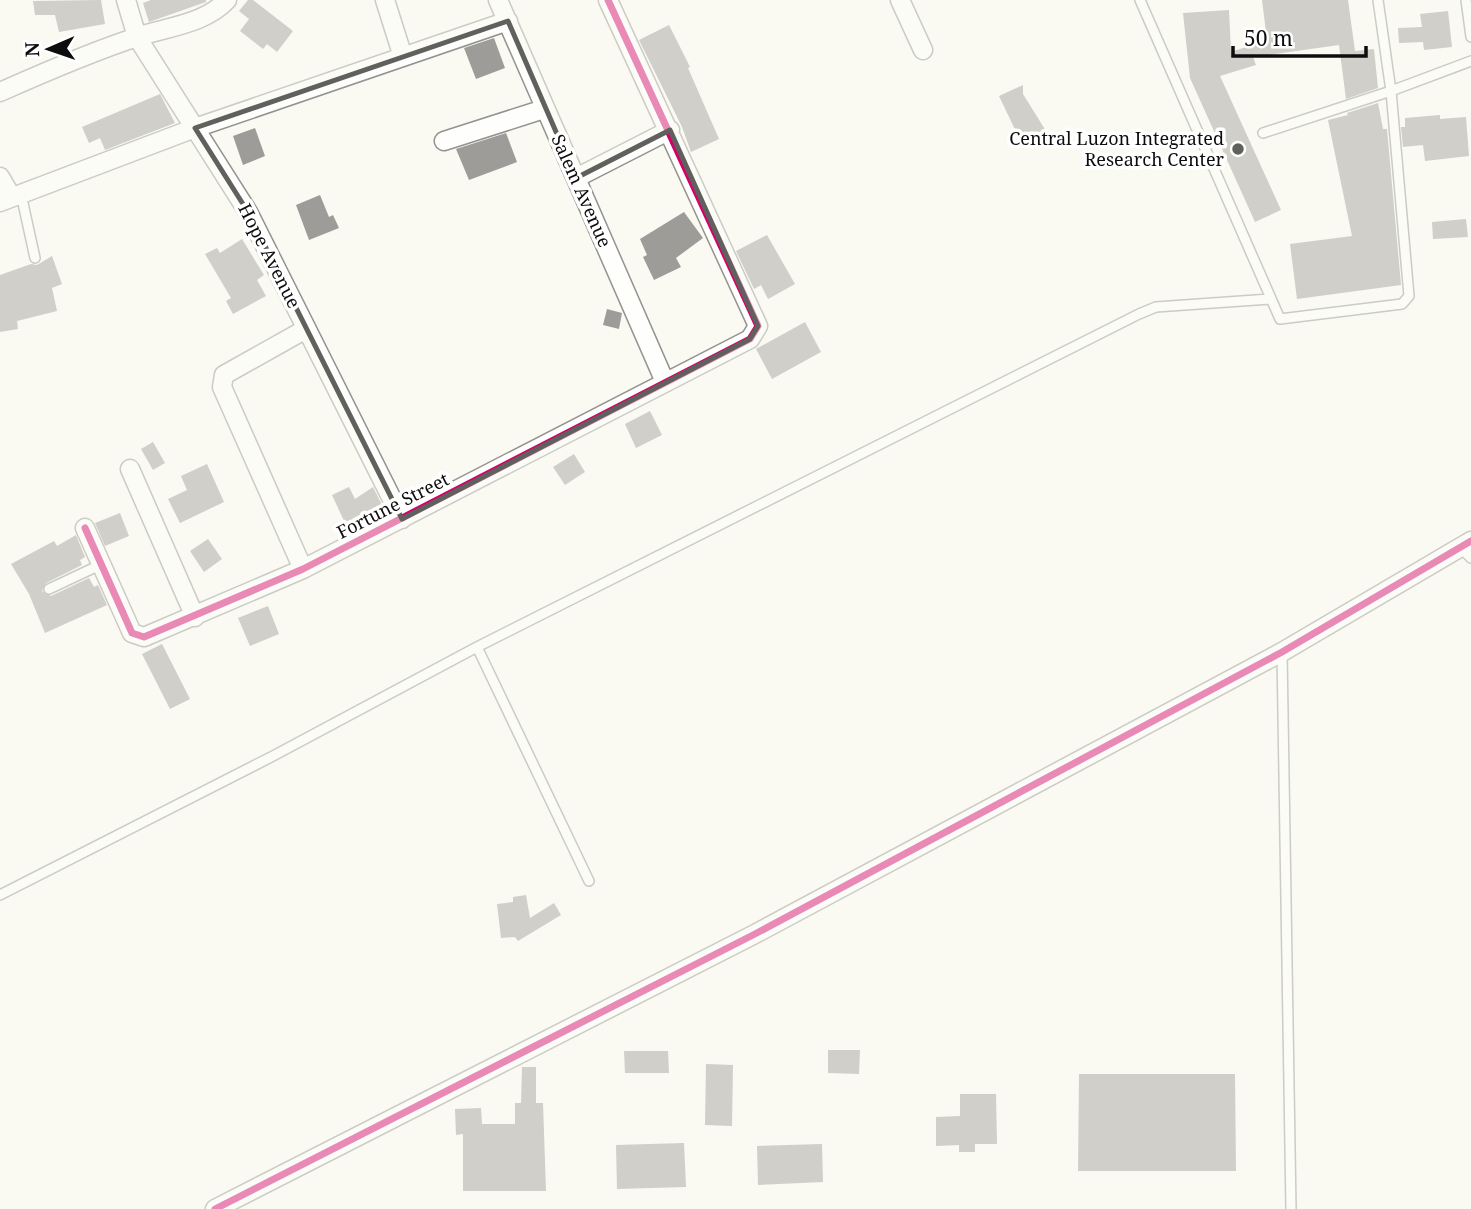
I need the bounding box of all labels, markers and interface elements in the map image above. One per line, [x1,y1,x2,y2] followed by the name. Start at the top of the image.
[14,14,84,84] north arrow
[1233,14,1366,58] scale bar
[1244,24,1293,52] text: 50 m
[19,42,45,58] text: N
[1009,126,1225,171] place label: Central Luzon Integrated Research Center
[546,130,618,251] street label: Salem Avenue
[1230,141,1246,157] marker: Central Luzon Integrated Research Center
[233,199,307,312] street label: Hope Avenue
[332,467,453,544] street label: Fortune Street

